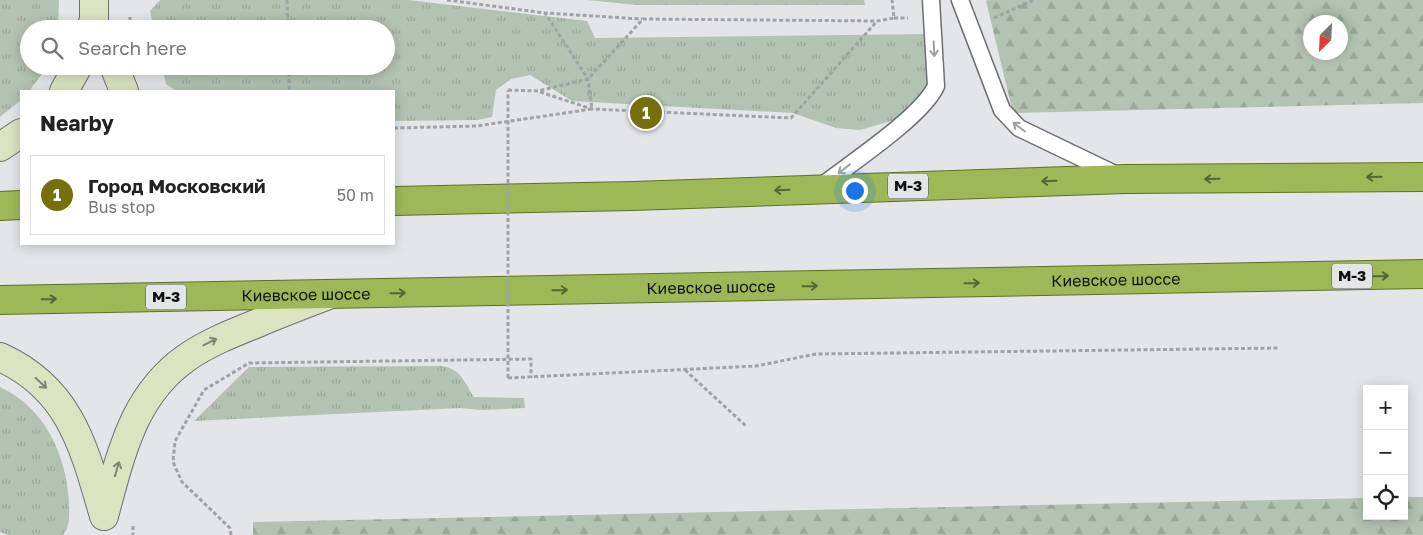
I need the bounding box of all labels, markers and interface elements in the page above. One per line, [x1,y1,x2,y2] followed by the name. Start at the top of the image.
[1303,15,1348,60] north arrow
[20,20,395,75] search box
[38,34,66,62] icon: search
[78,36,187,59] text: Search here
[929,40,938,56] one-way arrow
[630,94,662,132] pin: 1
[40,110,114,136] text: Nearby
[1013,122,1026,133] one-way arrow
[838,163,851,174] one-way arrow
[1367,172,1383,182] one-way arrow
[88,174,266,197] text: Город Московский
[888,174,928,198] road number: М-3
[1204,175,1220,184] one-way arrow
[1042,176,1058,186] one-way arrow
[842,178,868,204] your location
[53,185,61,205] text: 1
[337,185,374,205] text: 50 m
[774,185,790,194] one-way arrow
[88,197,155,217] text: Bus stop
[1332,264,1372,288] road number: М-3
[1051,268,1181,291] street label: Киевское шоссе
[1373,271,1389,280] one-way arrow
[646,276,776,298] street label: Киевское шоссе
[964,278,980,288] one-way arrow
[802,281,818,291] one-way arrow
[241,283,371,306] street label: Киевское шоссе
[146,284,186,310] road number: М-3
[552,286,568,295] one-way arrow
[389,289,405,298] one-way arrow
[40,295,56,304] one-way arrow
[203,337,218,347] one-way arrow
[34,377,47,389] one-way arrow
[1363,385,1408,520] map controls
[1363,385,1408,430] button: +
[1363,430,1408,475] button: −
[113,461,123,477] one-way arrow
[1363,475,1408,520] button: locate

